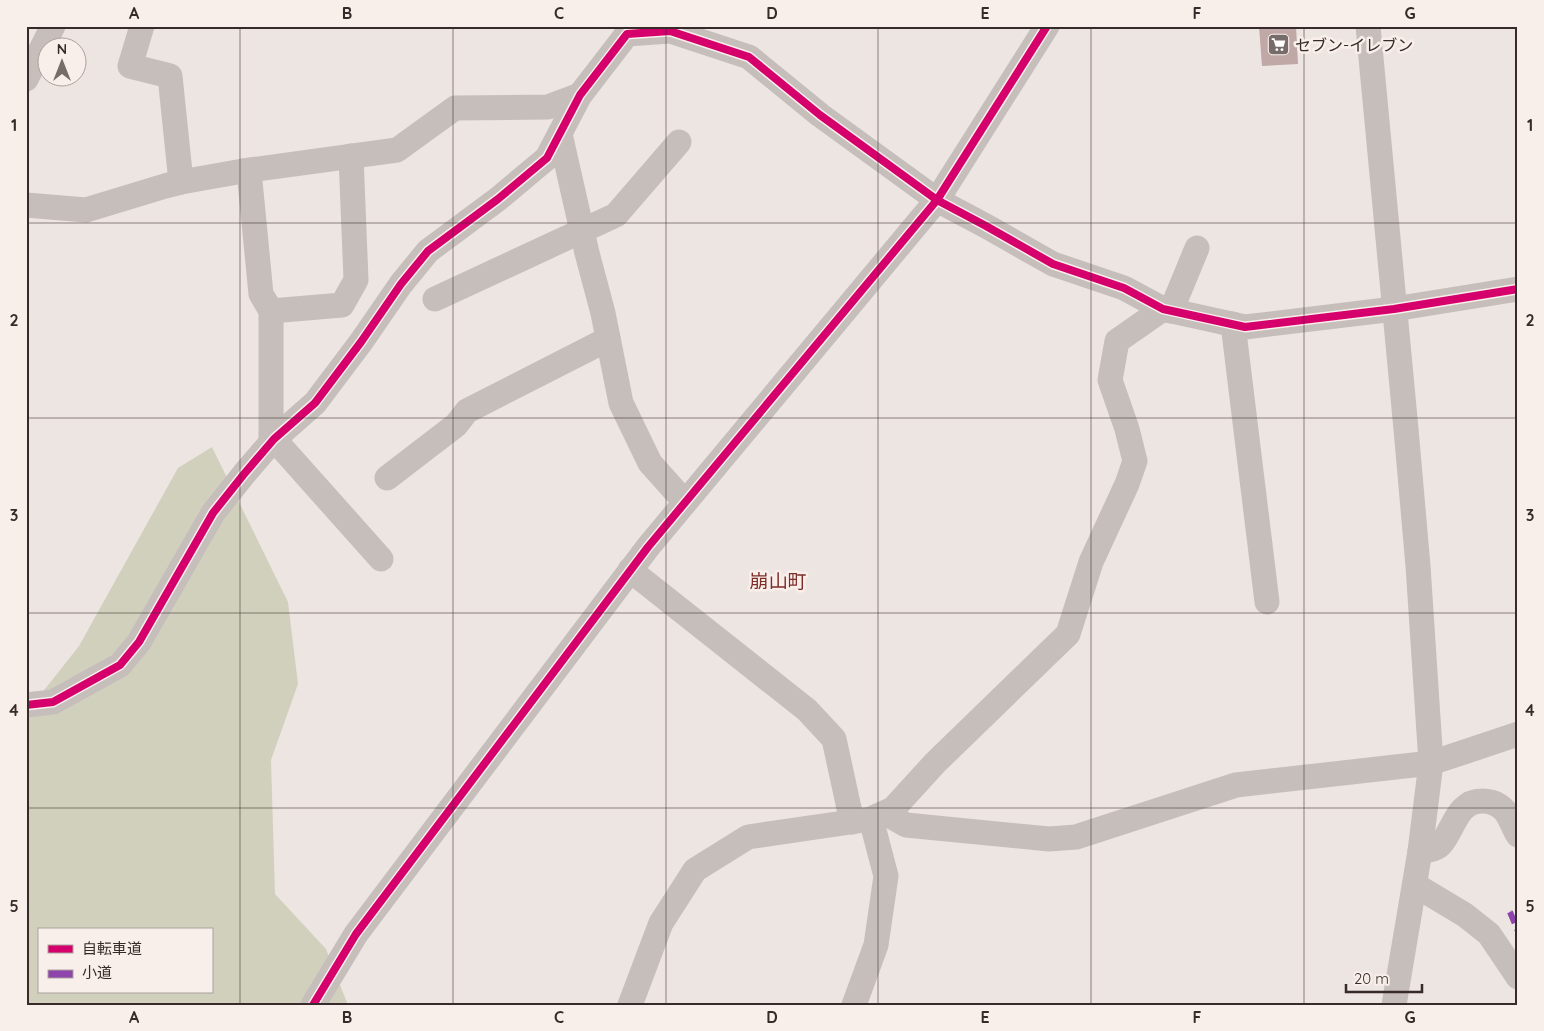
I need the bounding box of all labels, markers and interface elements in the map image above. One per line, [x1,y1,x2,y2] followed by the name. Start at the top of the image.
[129,3,140,23] text: A
[342,3,352,23] text: B
[554,3,564,23] text: C
[766,3,778,23] text: D
[980,3,990,23] text: E
[1193,3,1202,23] text: F
[1404,3,1416,23] text: G
[1267,33,1291,57] supermarket icon: セブン-イレブン
[1295,35,1413,55] place label: セブン-イレブン
[38,38,88,88] north arrow
[57,40,67,58] text: N
[11,115,17,135] text: 1
[1527,115,1533,135] text: 1
[9,310,19,330] text: 2
[1525,310,1535,330] text: 2
[10,505,18,525] text: 3
[1526,505,1534,525] text: 3
[749,569,807,593] district label: 崩山町
[9,700,19,720] text: 4
[1525,700,1535,720] text: 4
[9,896,19,916] text: 5
[1525,896,1535,916] text: 5
[38,928,212,994] legend
[82,939,142,958] text: 自転車道
[1346,961,1423,993] scale bar
[82,963,112,982] text: 小道
[1354,969,1389,988] text: 20 m
[129,1007,140,1027] text: A
[342,1007,352,1027] text: B
[554,1007,564,1027] text: C
[766,1007,778,1027] text: D
[980,1007,990,1027] text: E
[1193,1007,1202,1027] text: F
[1404,1007,1416,1027] text: G

